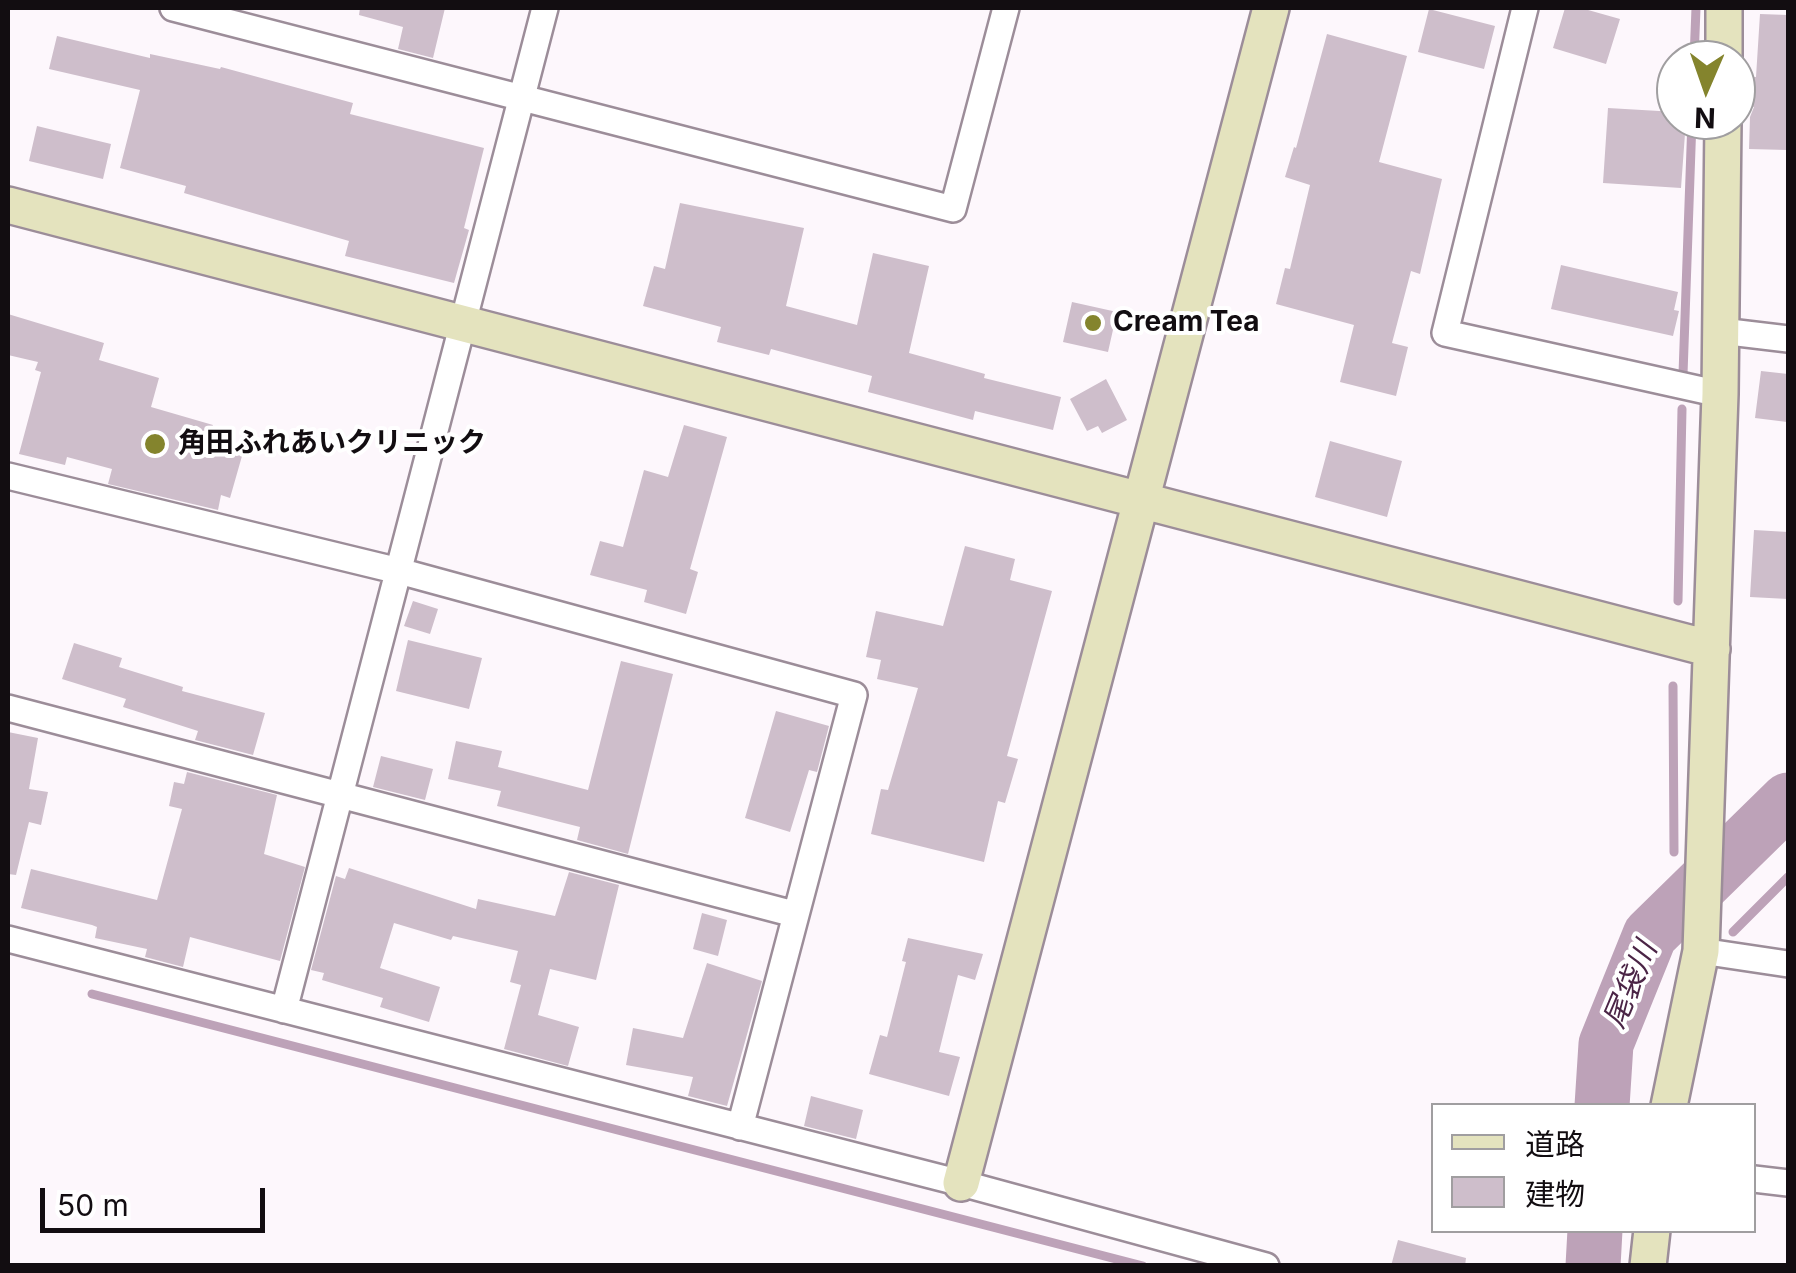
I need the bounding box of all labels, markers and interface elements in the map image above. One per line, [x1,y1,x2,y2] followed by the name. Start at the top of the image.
[1656,40,1756,140] north arrow
[1694,101,1716,135] text: N
[1113,306,1260,340] place label: Cream Tea
[1082,312,1104,334] marker: Cream Tea
[178,427,486,461] place label: 角田ふれあいクリニック
[142,431,168,457] marker: 角田ふれあいクリニック
[1597,937,1665,1033] water label: 尾袋川
[1431,1103,1756,1233] legend
[1525,1126,1585,1162] text: 道路
[45,1168,270,1230] scale bar
[1525,1176,1585,1212] text: 建物
[57,1187,129,1223] text: 50 m

